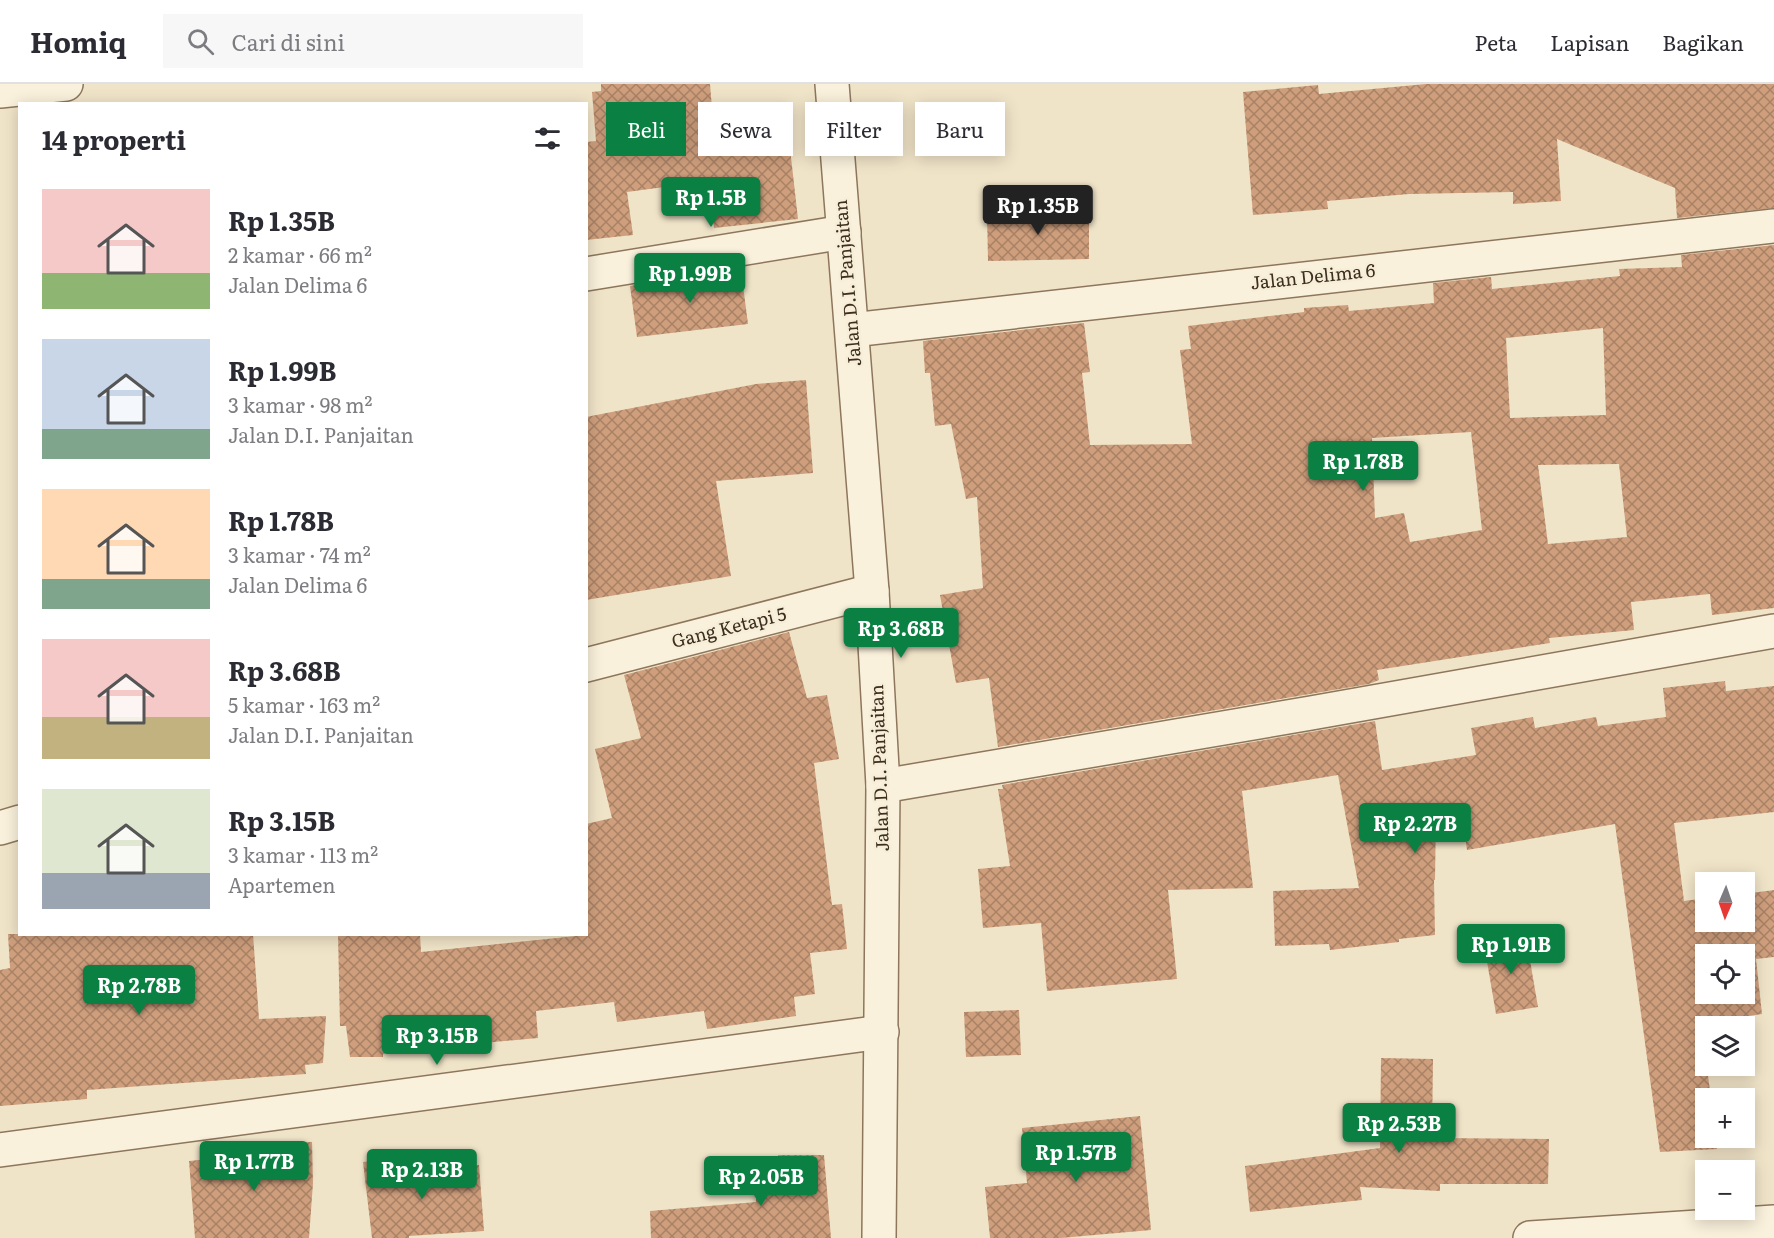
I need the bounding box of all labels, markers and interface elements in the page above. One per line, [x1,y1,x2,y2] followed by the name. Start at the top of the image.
[163,14,583,68] search box
[30,20,127,62] text: Homiq
[184,25,217,58] icon: search
[232,25,345,58] text: Cari di sini
[1475,26,1517,57] text: Peta
[1550,26,1629,57] text: Lapisan
[1662,26,1744,57] text: Bagikan
[606,102,686,156] chip: Beli
[698,102,793,156] chip: Sewa
[805,102,903,156] chip: Filter
[915,102,1005,156] chip: Baru
[42,119,186,158] text: 14 properti
[531,122,564,155] icon: filters
[656,177,766,228] pin: Rp 1.5B
[675,181,747,211] text: Rp 1.5B
[976,185,1100,236] pin: Rp 1.35B
[997,189,1079,219] text: Rp 1.35B
[826,199,867,368] street label: Jalan D.I. Panjaitan
[228,200,335,239] text: Rp 1.35B
[90,213,162,285] icon: home
[228,239,372,269] text: 2 kamar · 66 m²
[628,253,752,304] pin: Rp 1.99B
[1249,255,1377,295] street label: Jalan Delima 6
[648,257,732,287] text: Rp 1.99B
[228,269,367,299] text: Jalan Delima 6
[228,350,337,389] text: Rp 1.99B
[90,363,162,435] icon: home
[228,389,373,419] text: 3 kamar · 98 m²
[228,419,414,449] text: Jalan D.I. Panjaitan
[1301,441,1425,492] pin: Rp 1.78B
[1322,445,1404,475] text: Rp 1.78B
[228,500,334,539] text: Rp 1.78B
[90,513,162,585] icon: home
[228,539,371,569] text: 3 kamar · 74 m²
[228,569,367,599] text: Jalan Delima 6
[668,599,789,654] street label: Gang Ketapi 5
[839,608,963,659] pin: Rp 3.68B
[858,612,944,642] text: Rp 3.68B
[228,650,341,689] text: Rp 3.68B
[90,663,162,735] icon: home
[862,684,895,852] street label: Jalan D.I. Panjaitan
[228,689,380,719] text: 5 kamar · 163 m²
[228,719,414,749] text: Jalan D.I. Panjaitan
[228,800,335,839] text: Rp 3.15B
[1353,803,1477,854] pin: Rp 2.27B
[1373,807,1457,837] text: Rp 2.27B
[90,813,162,885] icon: home
[228,839,378,869] text: 3 kamar · 113 m²
[228,869,336,899] text: Apartemen
[1695,872,1755,932] north arrow
[1695,872,1755,1220] map controls
[1449,924,1573,975] pin: Rp 1.91B
[1471,928,1551,958] text: Rp 1.91B
[1695,944,1755,1004] button: locate
[77,965,201,1016] pin: Rp 2.78B
[97,969,181,999] text: Rp 2.78B
[375,1015,499,1066] pin: Rp 3.15B
[1695,1016,1755,1076] button: layers
[396,1019,478,1049] text: Rp 3.15B
[1695,1088,1755,1148] button: +
[1337,1103,1461,1154] pin: Rp 2.53B
[1357,1107,1441,1137] text: Rp 2.53B
[1014,1132,1138,1183] pin: Rp 1.57B
[1035,1136,1117,1166] text: Rp 1.57B
[192,1141,316,1192] pin: Rp 1.77B
[214,1145,294,1175] text: Rp 1.77B
[360,1149,484,1200] pin: Rp 2.13B
[381,1153,463,1183] text: Rp 2.13B
[699,1156,823,1207] pin: Rp 2.05B
[718,1160,804,1190] text: Rp 2.05B
[1695,1160,1755,1220] button: −

